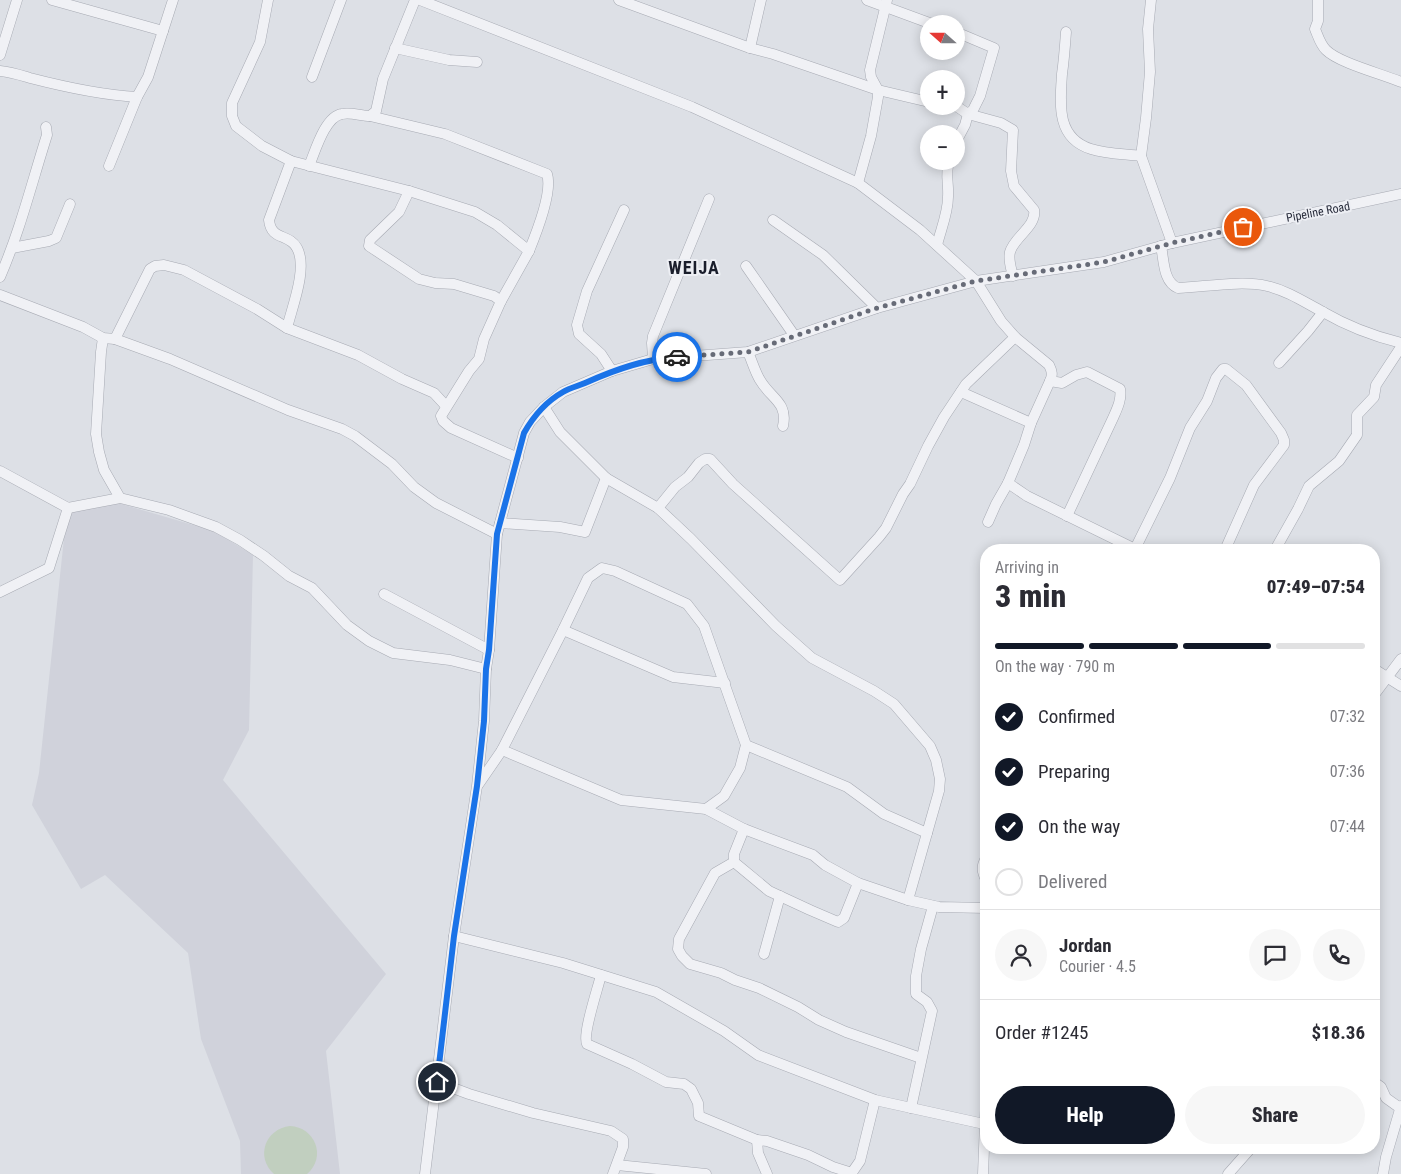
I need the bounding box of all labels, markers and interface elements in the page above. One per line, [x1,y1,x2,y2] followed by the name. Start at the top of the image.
[920,15,965,60] north arrow
[920,15,965,170] map controls
[920,70,965,115] button: +
[920,125,965,170] button: −
[1285,199,1351,225] street label: Pipeline Road
[1222,206,1264,248] pin
[1229,213,1257,241] icon: bag
[668,257,720,278] district label: WEIJA
[652,332,702,382] courier
[663,343,691,371] icon: car
[995,558,1059,577] text: Arriving in
[1267,575,1365,598] text: 07:49–07:54
[995,577,1066,615] text: 3 min
[995,657,1115,676] text: On the way · 790 m
[995,703,1023,731] icon: check
[1038,705,1115,728] text: Confirmed
[1330,707,1365,726] text: 07:32
[995,758,1023,786] icon: check
[1038,760,1110,783] text: Preparing
[1330,762,1365,781] text: 07:36
[995,813,1023,841] icon: check
[1038,815,1120,838] text: On the way
[1330,817,1365,836] text: 07:44
[1038,870,1107,893] text: Delivered
[995,929,1047,981] button: person
[1249,929,1301,981] button: chat
[1313,929,1365,981] button: phone
[1059,934,1112,957] text: Jordan
[1059,957,1136,976] text: Courier · 4.5
[995,1021,1088,1044] text: Order #1245
[1311,1021,1365,1044] text: $18.36
[416,1061,458,1103] pin
[423,1068,451,1096] icon: home
[995,1086,1175,1144] button: Help
[1185,1086,1365,1144] button: Share

